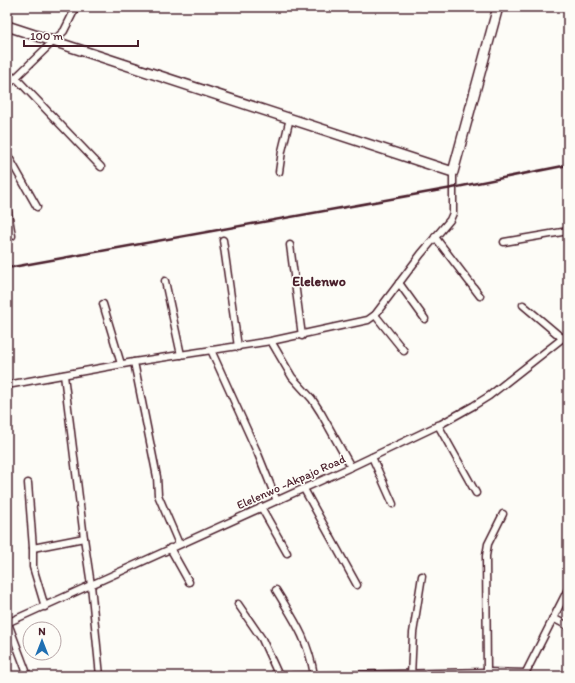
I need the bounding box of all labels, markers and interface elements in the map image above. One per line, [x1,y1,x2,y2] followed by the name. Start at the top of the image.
[24,22,138,48] scale bar
[30,29,63,43] text: 100 m
[292,273,346,290] district label: Elelenwo
[234,451,348,512] street label: Elelenwo -Akpajo Road
[22,621,62,661] north arrow
[38,625,46,638] text: N

